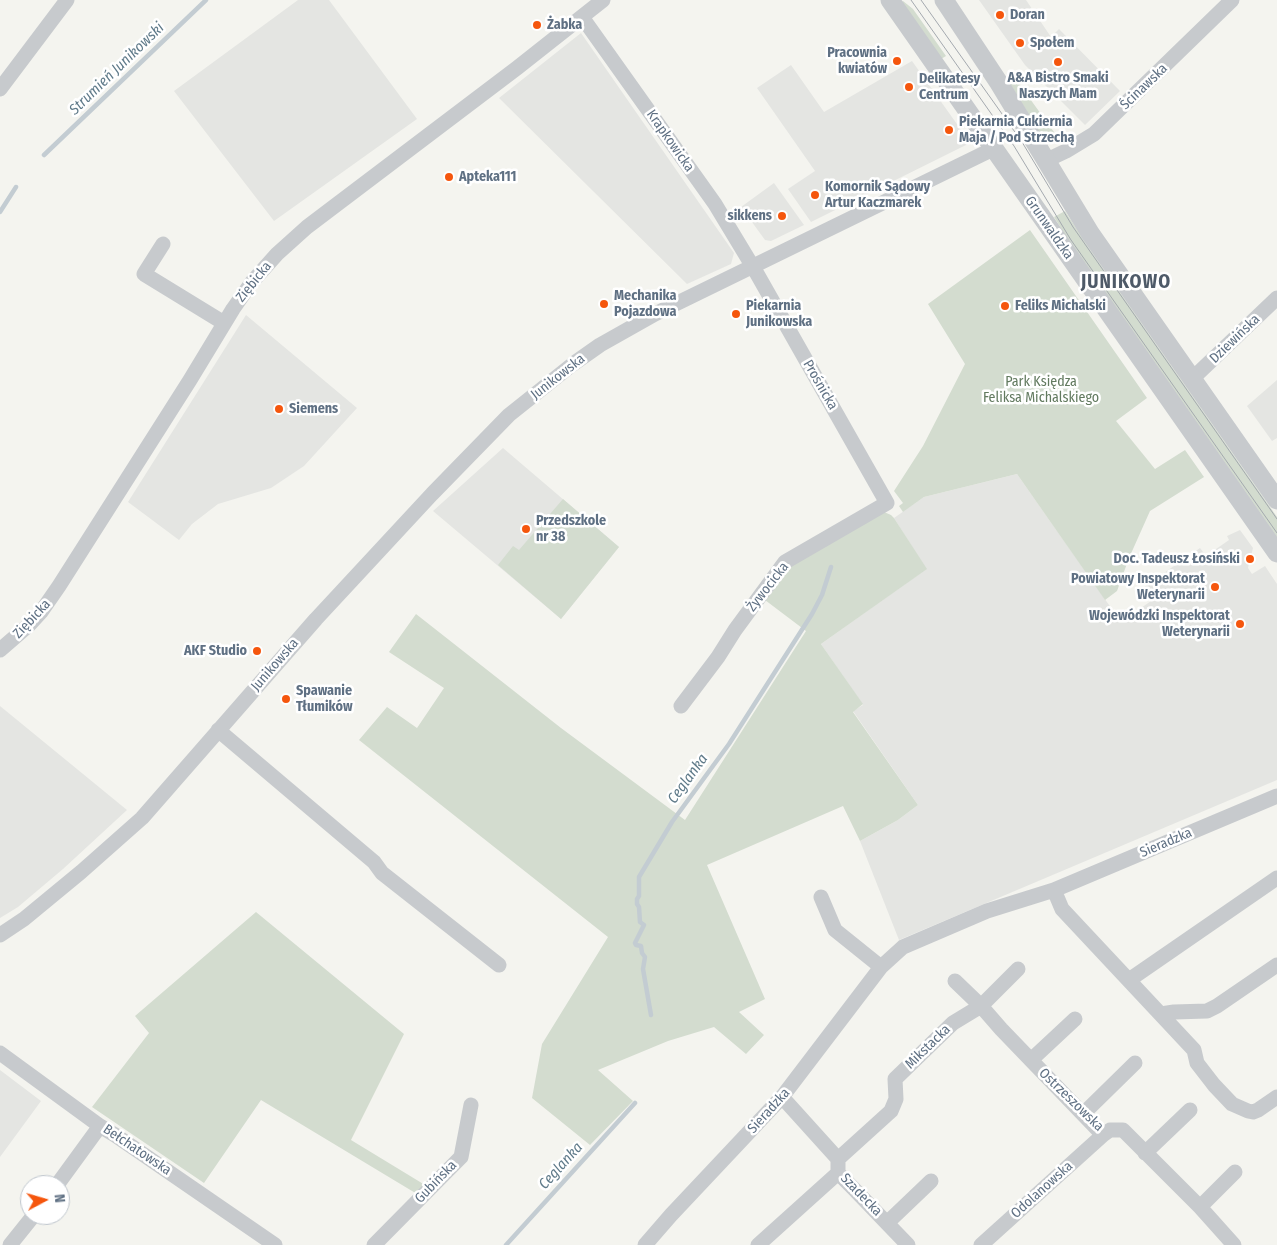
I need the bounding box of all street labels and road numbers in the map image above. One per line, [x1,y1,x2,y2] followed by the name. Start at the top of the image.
[1117,60,1171,114] street label: Ścinawska
[643,107,697,175] street label: Krapkowicka
[1021,193,1077,263] street label: Grunwaldzka
[233,258,275,306] street label: Ziębicka
[1206,311,1264,367] street label: Dziewińska
[528,351,588,403] street label: Junikowska
[799,357,841,413] street label: Prośnicka
[744,559,792,615] street label: Żywocicka
[10,596,54,642] street label: Ziębicka
[248,635,302,695] street label: Junikowska
[1137,825,1195,861] street label: Sieradzka
[902,1021,954,1073] street label: Mikstacka
[1035,1065,1107,1135] street label: Ostrzeszowska
[744,1085,794,1137] street label: Sieradzka
[100,1121,174,1179] street label: Bełchatowska
[412,1157,460,1207] street label: Gubińska
[1008,1158,1076,1222] street label: Odolanowska
[837,1170,885,1220] street label: Szadecka

